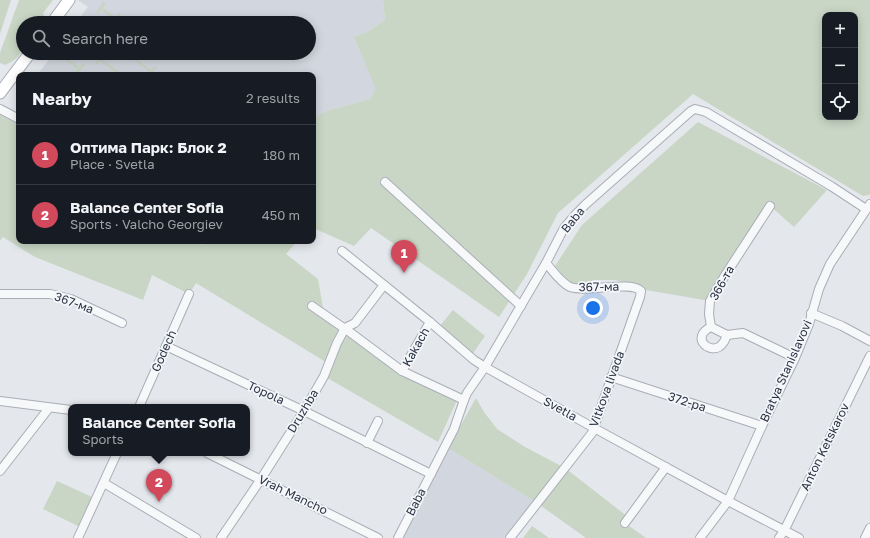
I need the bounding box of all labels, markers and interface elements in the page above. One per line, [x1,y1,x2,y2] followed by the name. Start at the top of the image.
[822,12,858,120] map controls
[822,12,858,48] button: +
[16,16,316,60] search box
[30,27,52,49] icon: search
[62,29,148,47] text: Search here
[822,48,858,84] button: −
[822,84,858,120] button: locate
[32,88,92,109] text: Nearby
[246,90,300,106] text: 2 results
[70,138,227,156] text: Оптима Парк: Блок 2
[42,147,48,163] text: 1
[263,147,300,163] text: 180 m
[70,156,155,172] text: Place · Svetla
[70,198,224,216] text: Balance Center Sofia
[558,204,588,236] street label: Baba
[41,207,49,223] text: 2
[262,207,300,223] text: 450 m
[70,216,223,232] text: Sports · Valcho Georgiev
[391,240,417,273] pin: 1
[706,263,737,303] street label: 366-та
[579,279,619,294] street label: 367-ма
[53,289,96,317] street label: 367-ма
[583,298,603,318] your location
[756,317,815,424] street label: Bratya Stanislavovi
[399,325,432,369] street label: Kakach
[148,328,179,374] street label: Godech
[586,349,627,429] street label: Vitkova livada
[245,378,287,408] street label: Topola
[284,386,321,435] street label: Druzhba
[666,388,708,415] street label: 372-ра
[541,393,580,424] street label: Svetla
[797,400,852,493] street label: Anton Ketskarov
[68,404,250,456] popup
[82,413,236,431] text: Balance Center Sofia
[82,431,124,447] text: Sports
[146,469,172,502] pin: 2
[256,471,330,518] street label: Vrah Mancho
[402,485,429,518] street label: Baba

